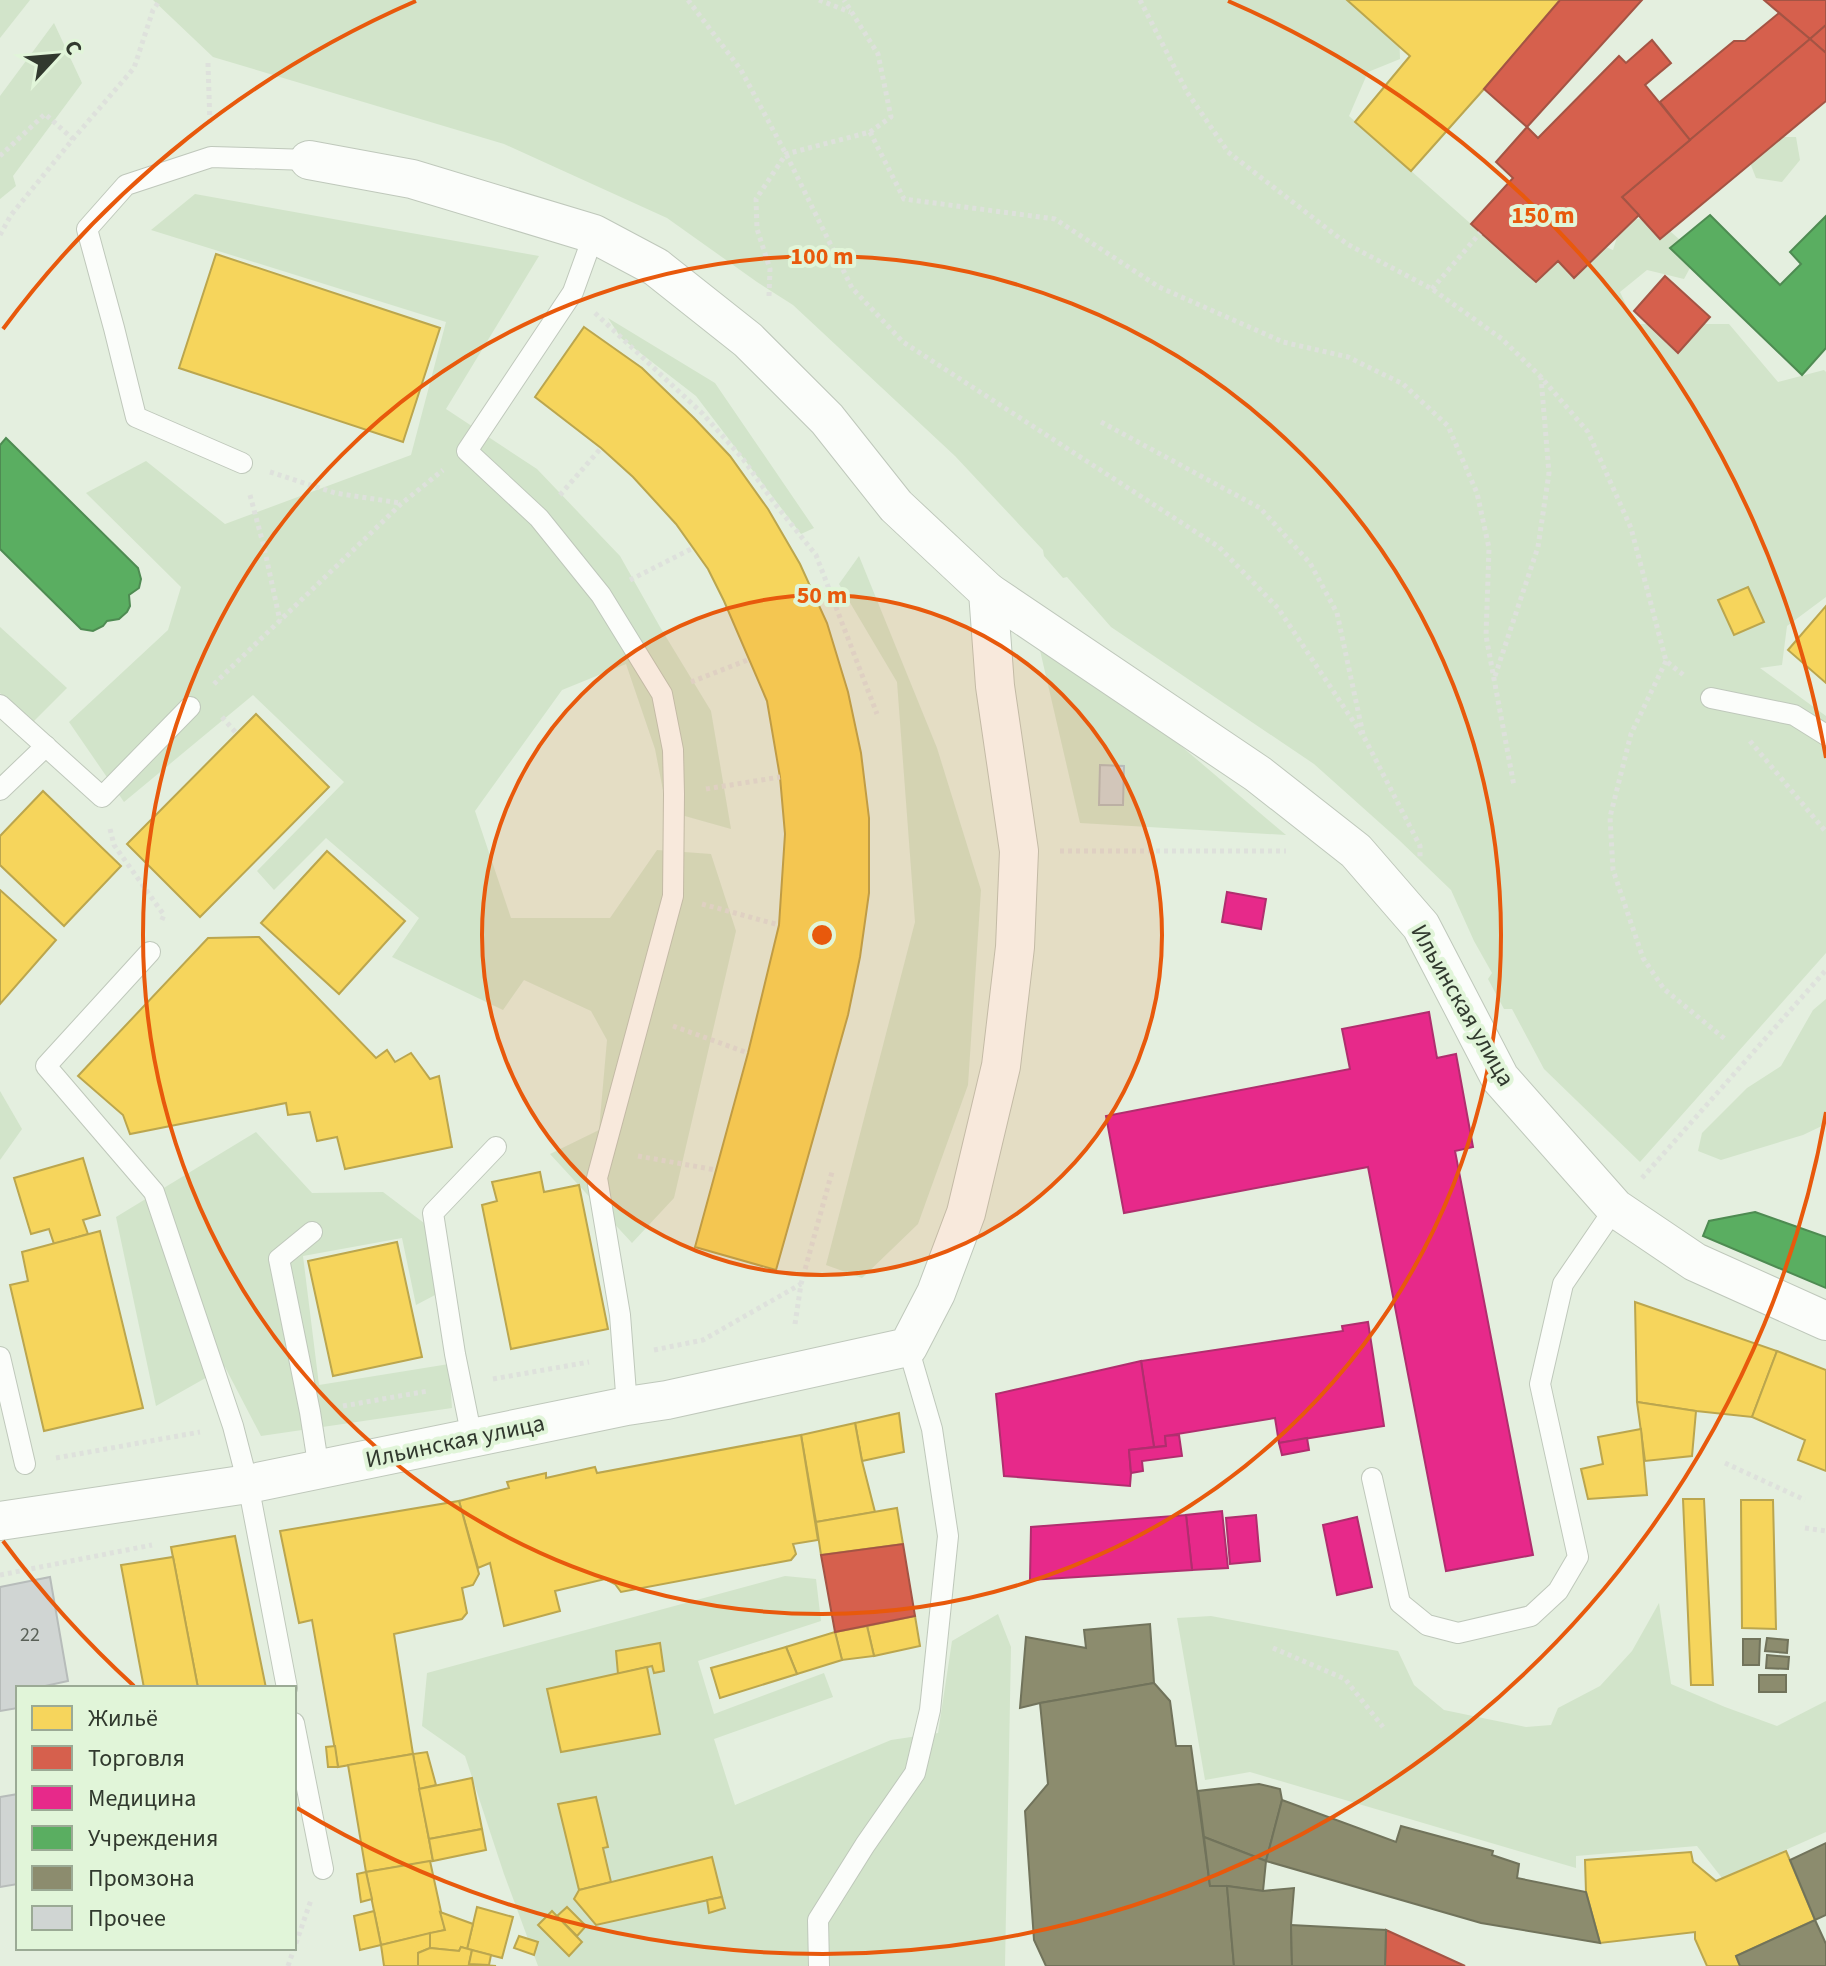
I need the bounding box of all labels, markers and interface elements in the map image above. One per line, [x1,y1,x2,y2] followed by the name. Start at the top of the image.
[16,16,96,96] north arrow
[56,35,90,61] text: С
[1511,198,1575,233] text: 150 m
[790,239,854,274] text: 100 m
[797,578,847,613] text: 50 m
[1402,918,1523,1093] street label: Ильинская улица
[808,921,836,949] centre of rings
[362,1405,548,1478] street label: Ильинская улица
[20,1621,40,1649] house number: 22
[16,1686,296,1950] legend
[88,1701,158,1736] text: Жильё
[88,1741,185,1776] text: Торговля
[88,1781,196,1816] text: Медицина
[88,1821,218,1856] text: Учреждения
[88,1861,195,1896] text: Промзона
[88,1901,166,1936] text: Прочее

